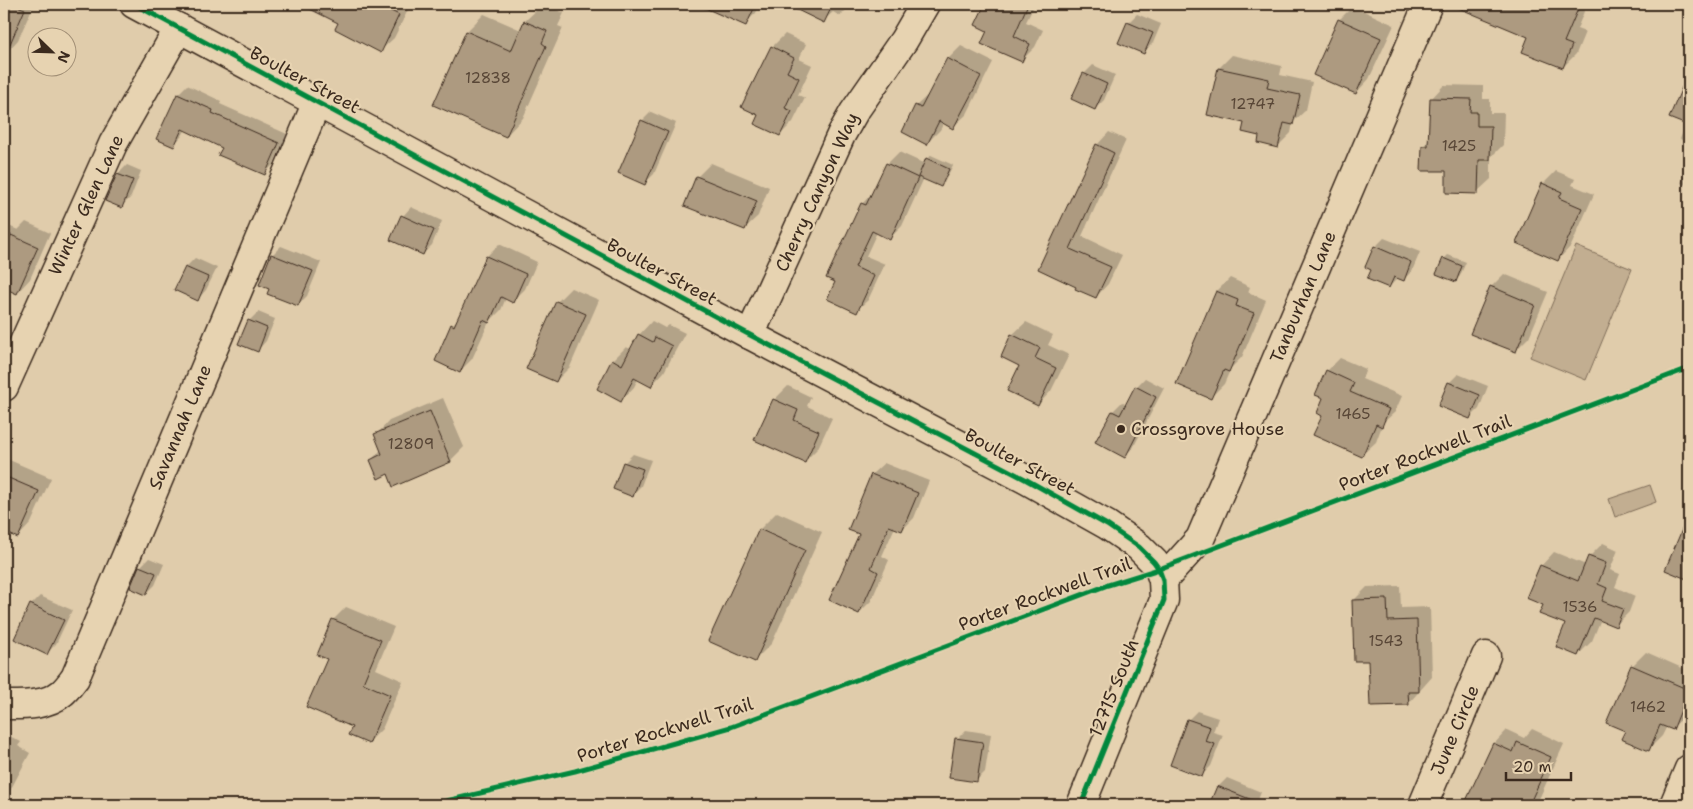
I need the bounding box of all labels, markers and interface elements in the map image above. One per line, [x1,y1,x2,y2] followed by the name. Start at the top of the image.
[28,28,78,78] north arrow
[246,41,365,119] street label: Boulter Street
[54,48,74,66] text: N
[465,68,511,88] house number: 12838
[1231,94,1275,114] house number: 12747
[770,109,864,275] street label: Cherry Canyon Way
[43,131,129,279] street label: Winter Glen Lane
[1442,136,1476,156] house number: 1425
[1264,227,1342,367] street label: Tanburhan Lane
[603,233,722,311] street label: Boulter Street
[143,361,217,493] street label: Savannah Lane
[1336,404,1370,424] house number: 1465
[1335,409,1515,497] street label: Porter Rockwell Trail
[1131,417,1284,441] place label: Crossgrove House
[961,423,1080,501] street label: Boulter Street
[1115,423,1127,435] marker: Crossgrove House
[388,434,434,454] house number: 12809
[955,551,1136,637] street label: Porter Rockwell Trail
[1562,597,1598,617] house number: 1536
[1369,631,1403,651] house number: 1543
[1083,635,1145,741] street label: 12715 South
[1425,681,1485,779] street label: June Circle
[574,692,756,768] street label: Porter Rockwell Trail
[1630,697,1666,717] house number: 1462
[1506,749,1570,781] scale bar
[1513,757,1552,777] text: 20 m

